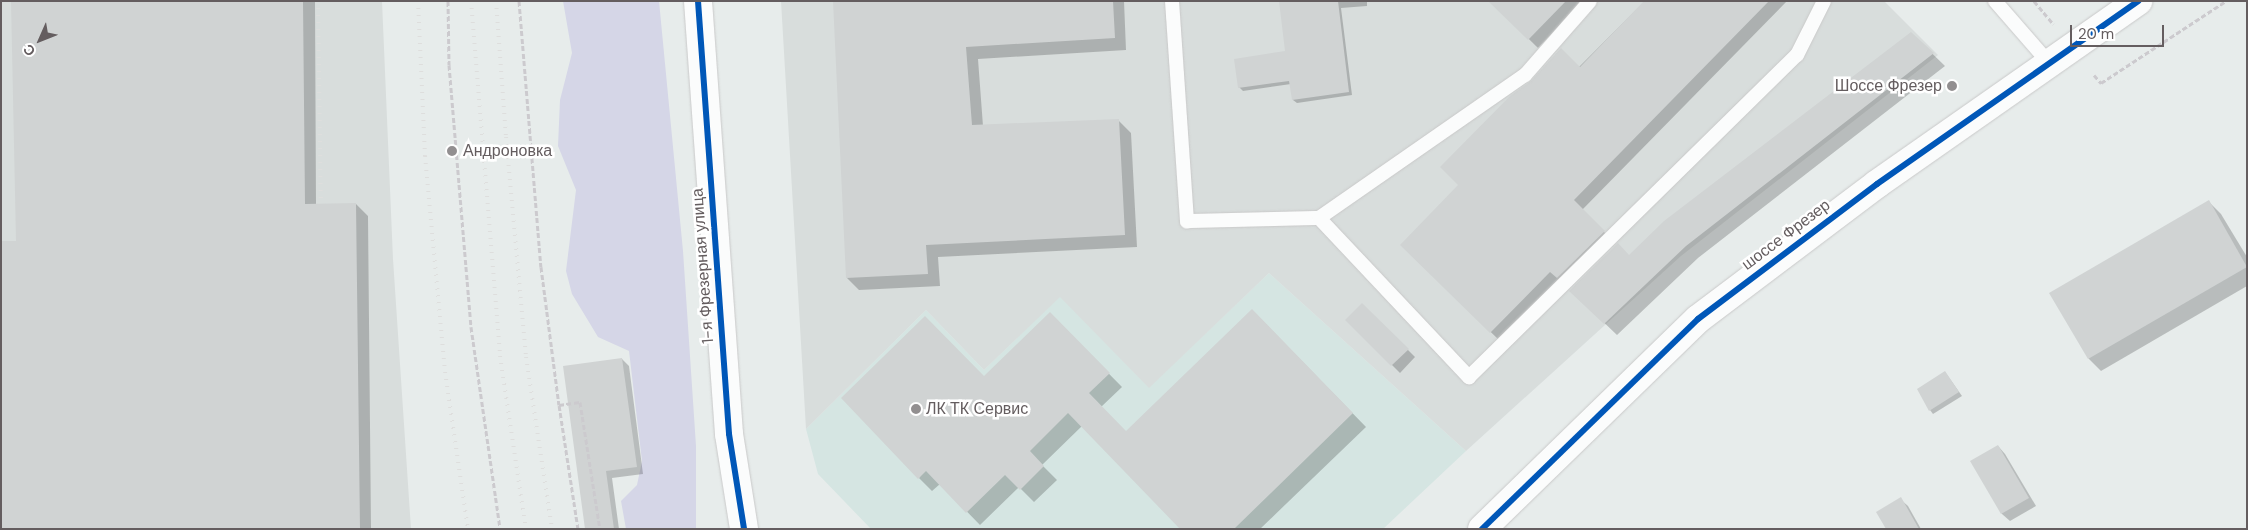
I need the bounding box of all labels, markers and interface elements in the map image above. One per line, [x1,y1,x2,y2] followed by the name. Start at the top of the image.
[15,15,65,65] north arrow
[2073,15,2167,47] scale bar
[2078,24,2114,44] text: 20 m
[19,41,39,60] text: С
[1835,76,1942,96] place label: Шоссе Фрезер
[1946,80,1958,92] marker: Шоссе Фрезер
[463,141,552,161] place label: Андроновка
[445,144,459,158] marker: Андроновка
[688,188,718,344] street label: 1-я Фрезерная улица
[1738,196,1834,274] street label: шоссе Фрезер
[926,399,1028,419] place label: ЛК ТК Сервис
[910,403,922,415] marker: ЛК ТК Сервис

